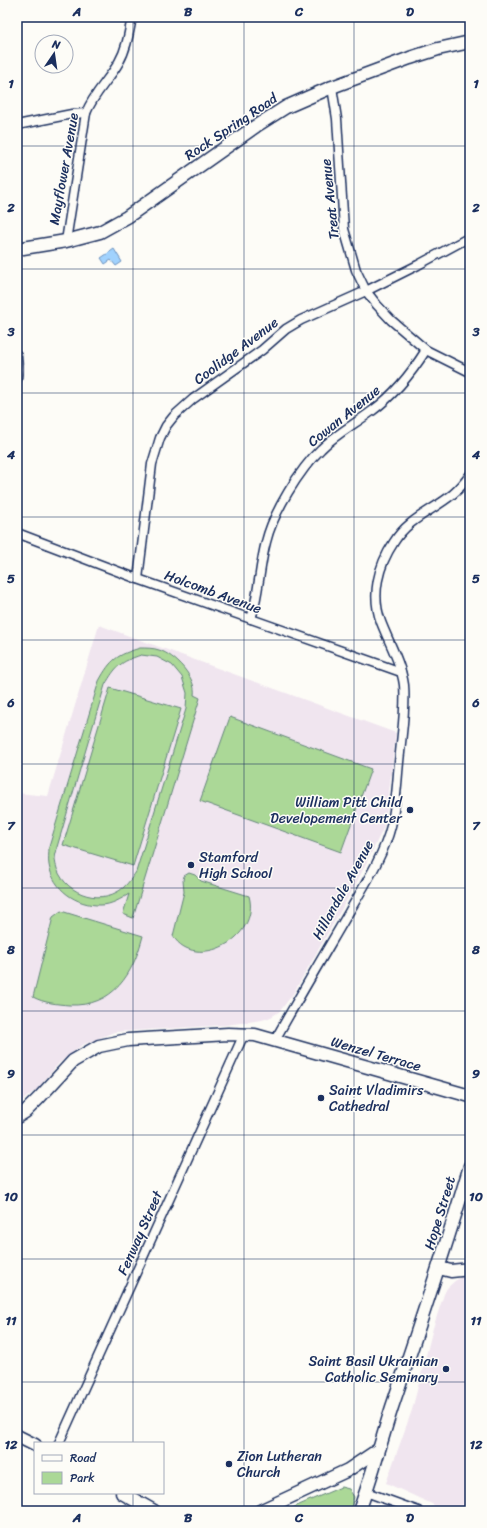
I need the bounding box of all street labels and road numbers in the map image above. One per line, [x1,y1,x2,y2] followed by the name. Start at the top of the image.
[179,86,284,167] street label: Rock Spring Road
[42,111,86,227] street label: Mayflower Avenue
[313,157,347,241] street label: Treat Avenue
[188,311,284,391] street label: Coolidge Avenue
[302,378,386,454] street label: Cowan Avenue
[161,563,265,621] street label: Holcomb Avenue
[305,836,381,944] street label: Hillandale Avenue
[328,1029,424,1079] street label: Wenzel Terrace
[417,1173,463,1253] street label: Hope Street
[110,1186,170,1279] street label: Fenway Street

